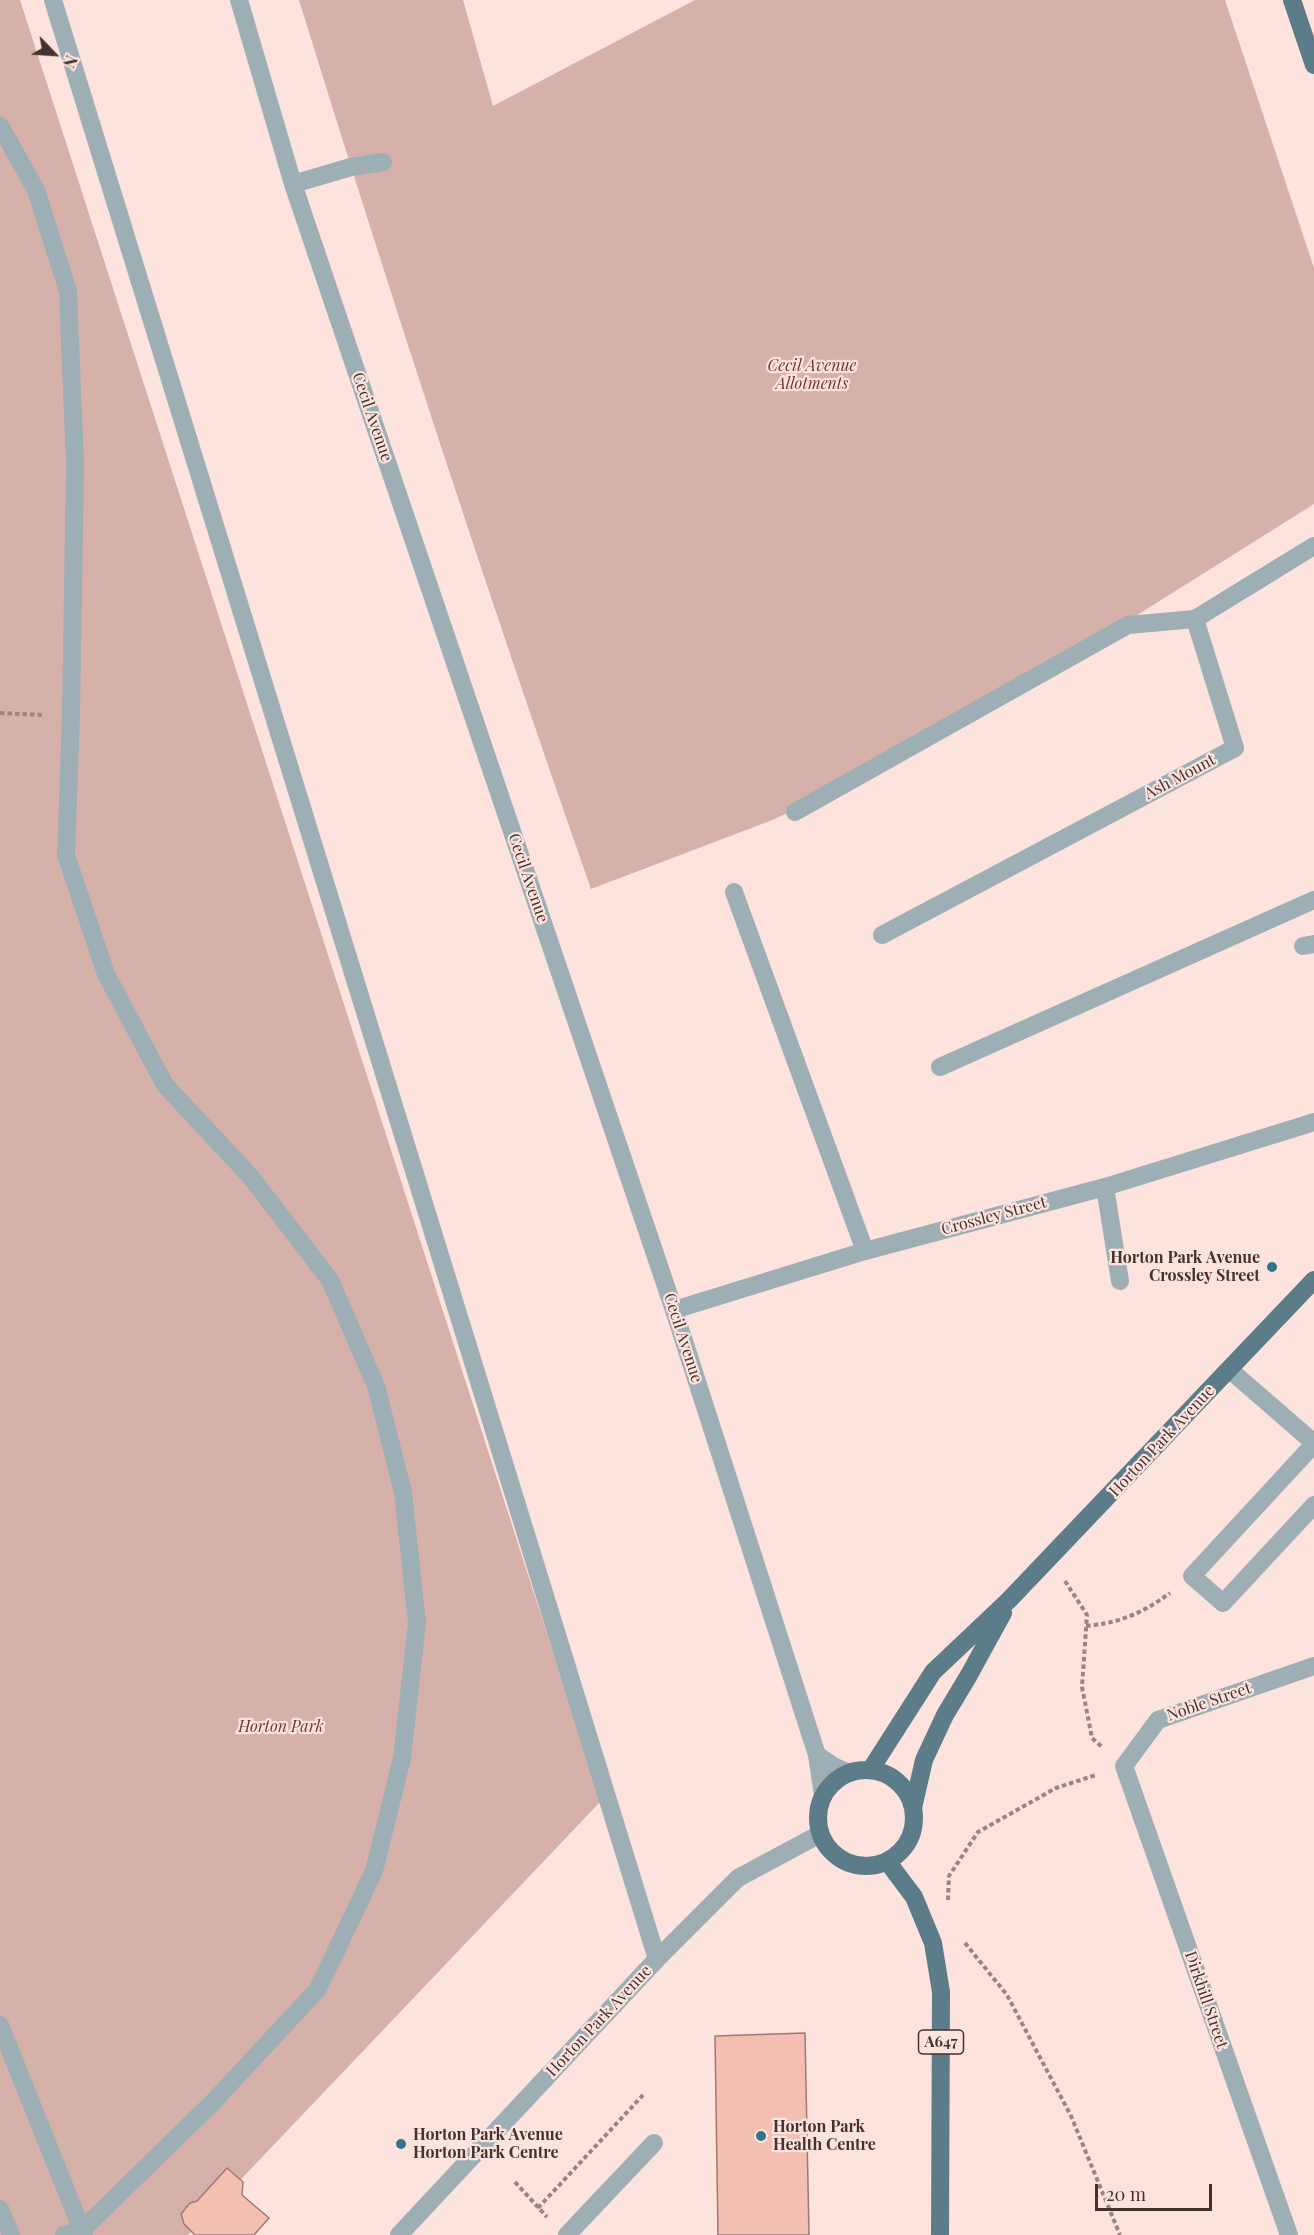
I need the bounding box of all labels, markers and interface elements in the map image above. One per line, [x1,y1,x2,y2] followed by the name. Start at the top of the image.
[24,24,84,84] north arrow
[59,52,83,71] text: N
[768,356,856,394] park label: Cecil Avenue Allotments
[348,370,396,464] street label: Cecil Avenue
[1141,750,1219,804] street label: Ash Mount
[504,831,552,925] street label: Cecil Avenue
[939,1193,1049,1239] street label: Crossley Street
[1110,1248,1260,1286] place label: Horton Park Avenue Crossley Street
[1265,1260,1279,1274] marker: Horton Park Avenue Crossley Street
[660,1291,706,1385] street label: Cecil Avenue
[1105,1381,1219,1501] street label: Horton Park Avenue
[1164,1679,1254,1725] street label: Noble Street
[238,1717,324,1737] park label: Horton Park
[1180,1949,1232,2051] street label: Dirkhill Street
[542,1961,656,2081] street label: Horton Park Avenue
[918,2030,964,2054] road number: A647
[773,2117,876,2155] place label: Horton Park Health Centre
[413,2125,563,2163] place label: Horton Park Avenue Horton Park Centre
[754,2129,768,2143] marker: Horton Park Health Centre
[394,2137,408,2151] marker: Horton Park Avenue Horton Park Centre
[1098,2172,1215,2210] scale bar
[1106,2182,1146,2206] text: 20 m

